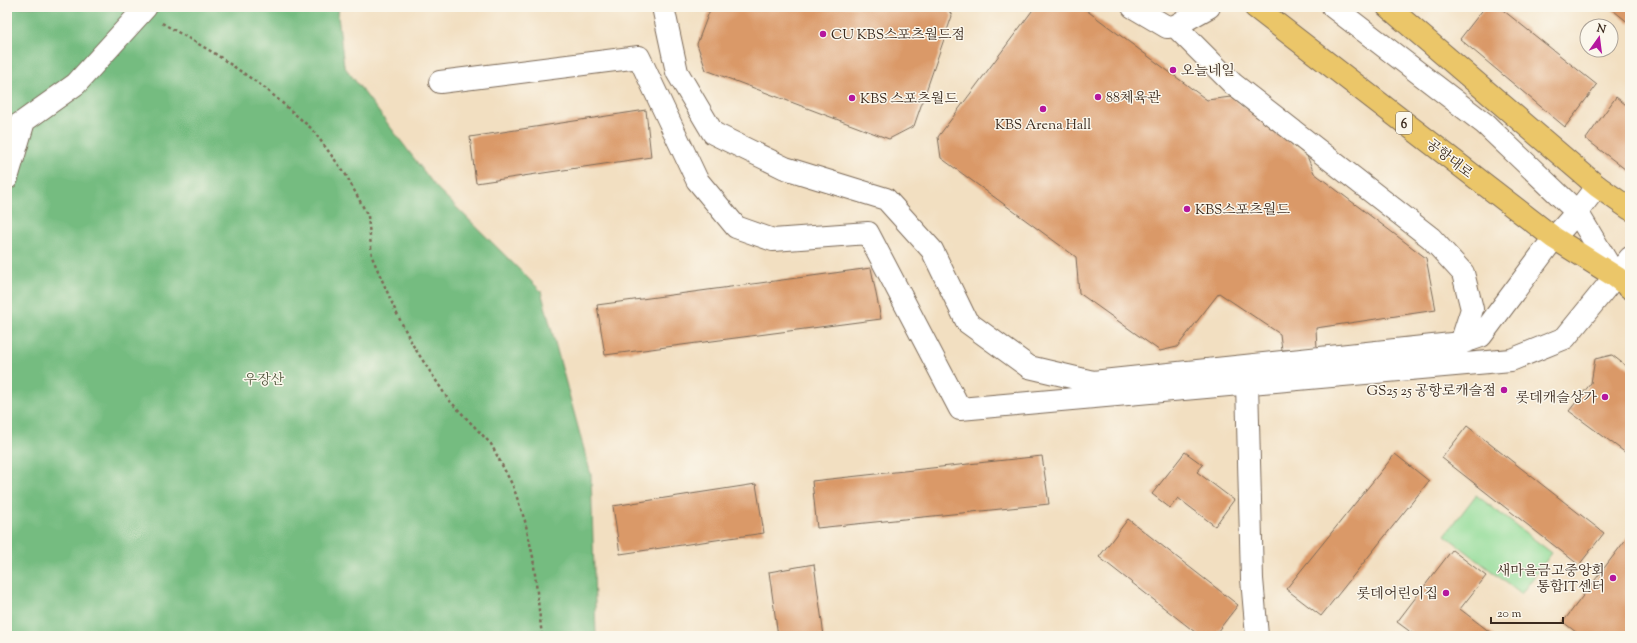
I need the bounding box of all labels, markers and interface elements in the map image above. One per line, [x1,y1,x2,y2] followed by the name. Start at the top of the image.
[1579,18,1619,58] north arrow
[1594,20,1608,38] text: N
[831,26,965,46] place label: CU KBS스포츠월드점
[818,29,828,39] marker: CU KBS스포츠월드점
[1181,62,1235,82] place label: 오늘네일
[1168,65,1178,75] marker: 오늘네일
[1106,89,1161,109] place label: 88체육관
[860,90,958,110] place label: KBS 스포츠월드
[1093,92,1103,102] marker: 88체육관
[847,93,857,103] marker: KBS 스포츠월드
[1038,104,1048,114] marker: KBS Arena Hall
[1396,112,1412,134] road number: 6
[995,116,1091,136] place label: KBS Arena Hall
[1421,135,1477,184] street label: 공항대로
[1195,201,1290,221] place label: KBS스포츠월드
[1182,204,1192,214] marker: KBS스포츠월드
[244,371,285,391] park label: 우장산
[1367,382,1496,402] place label: GS25 25 공항로캐슬점
[1499,385,1509,395] marker: GS25 25 공항로캐슬점
[1516,389,1597,409] place label: 롯데캐슬상가
[1600,392,1610,402] marker: 롯데캐슬상가
[1497,562,1605,598] place label: 새마을금고중앙회 통합IT센터
[1608,573,1618,583] marker: 새마을금고중앙회 통합IT센터
[1357,585,1438,605] place label: 롯데어린이집
[1441,588,1451,598] marker: 롯데어린이집
[1491,599,1563,625] scale bar
[1497,605,1522,623] text: 20 m

